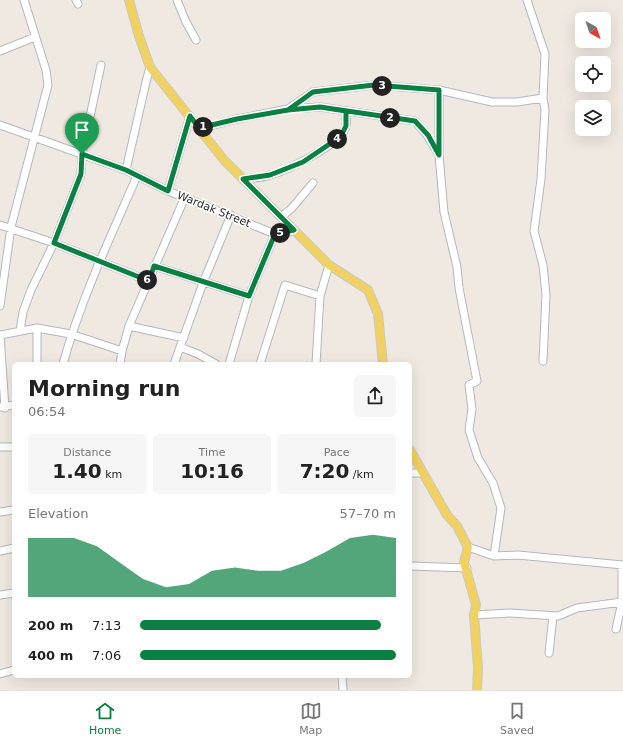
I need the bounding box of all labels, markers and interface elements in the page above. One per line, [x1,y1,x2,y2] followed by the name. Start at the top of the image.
[575,12,611,48] north arrow
[575,12,611,136] map controls
[575,56,611,92] button: locate
[372,76,392,96] pin: 3
[378,79,386,92] text: 3
[575,100,611,136] button: layers
[380,108,400,128] pin: 2
[386,111,394,124] text: 2
[65,113,99,154] pin
[193,117,213,137] pin: 1
[71,119,93,141] icon: arrive
[199,120,207,133] text: 1
[327,129,347,149] pin: 4
[333,132,341,145] text: 4
[175,189,253,230] street label: Wardak Street
[270,223,290,243] pin: 5
[276,226,284,239] text: 5
[137,270,157,290] pin: 6
[143,273,151,286] text: 6
[354,375,396,417] button: share
[28,376,180,401] text: Morning run
[28,404,65,419] text: 06:54
[63,446,111,459] text: Distance
[199,446,225,459] text: Time
[324,446,350,459] text: Pace
[52,459,102,483] text: 1.40
[180,459,244,483] text: 10:16
[300,459,349,483] text: 7:20
[102,468,122,481] text: km
[349,468,374,481] text: /km
[28,506,88,521] text: Elevation
[340,506,396,521] text: 57–70 m
[28,618,73,633] text: 200 m
[92,618,121,633] text: 7:13
[28,648,73,663] text: 400 m
[92,648,121,663] text: 7:06
[89,700,121,737] tab: Home
[299,700,322,737] tab: Map
[500,700,534,737] tab: Saved

